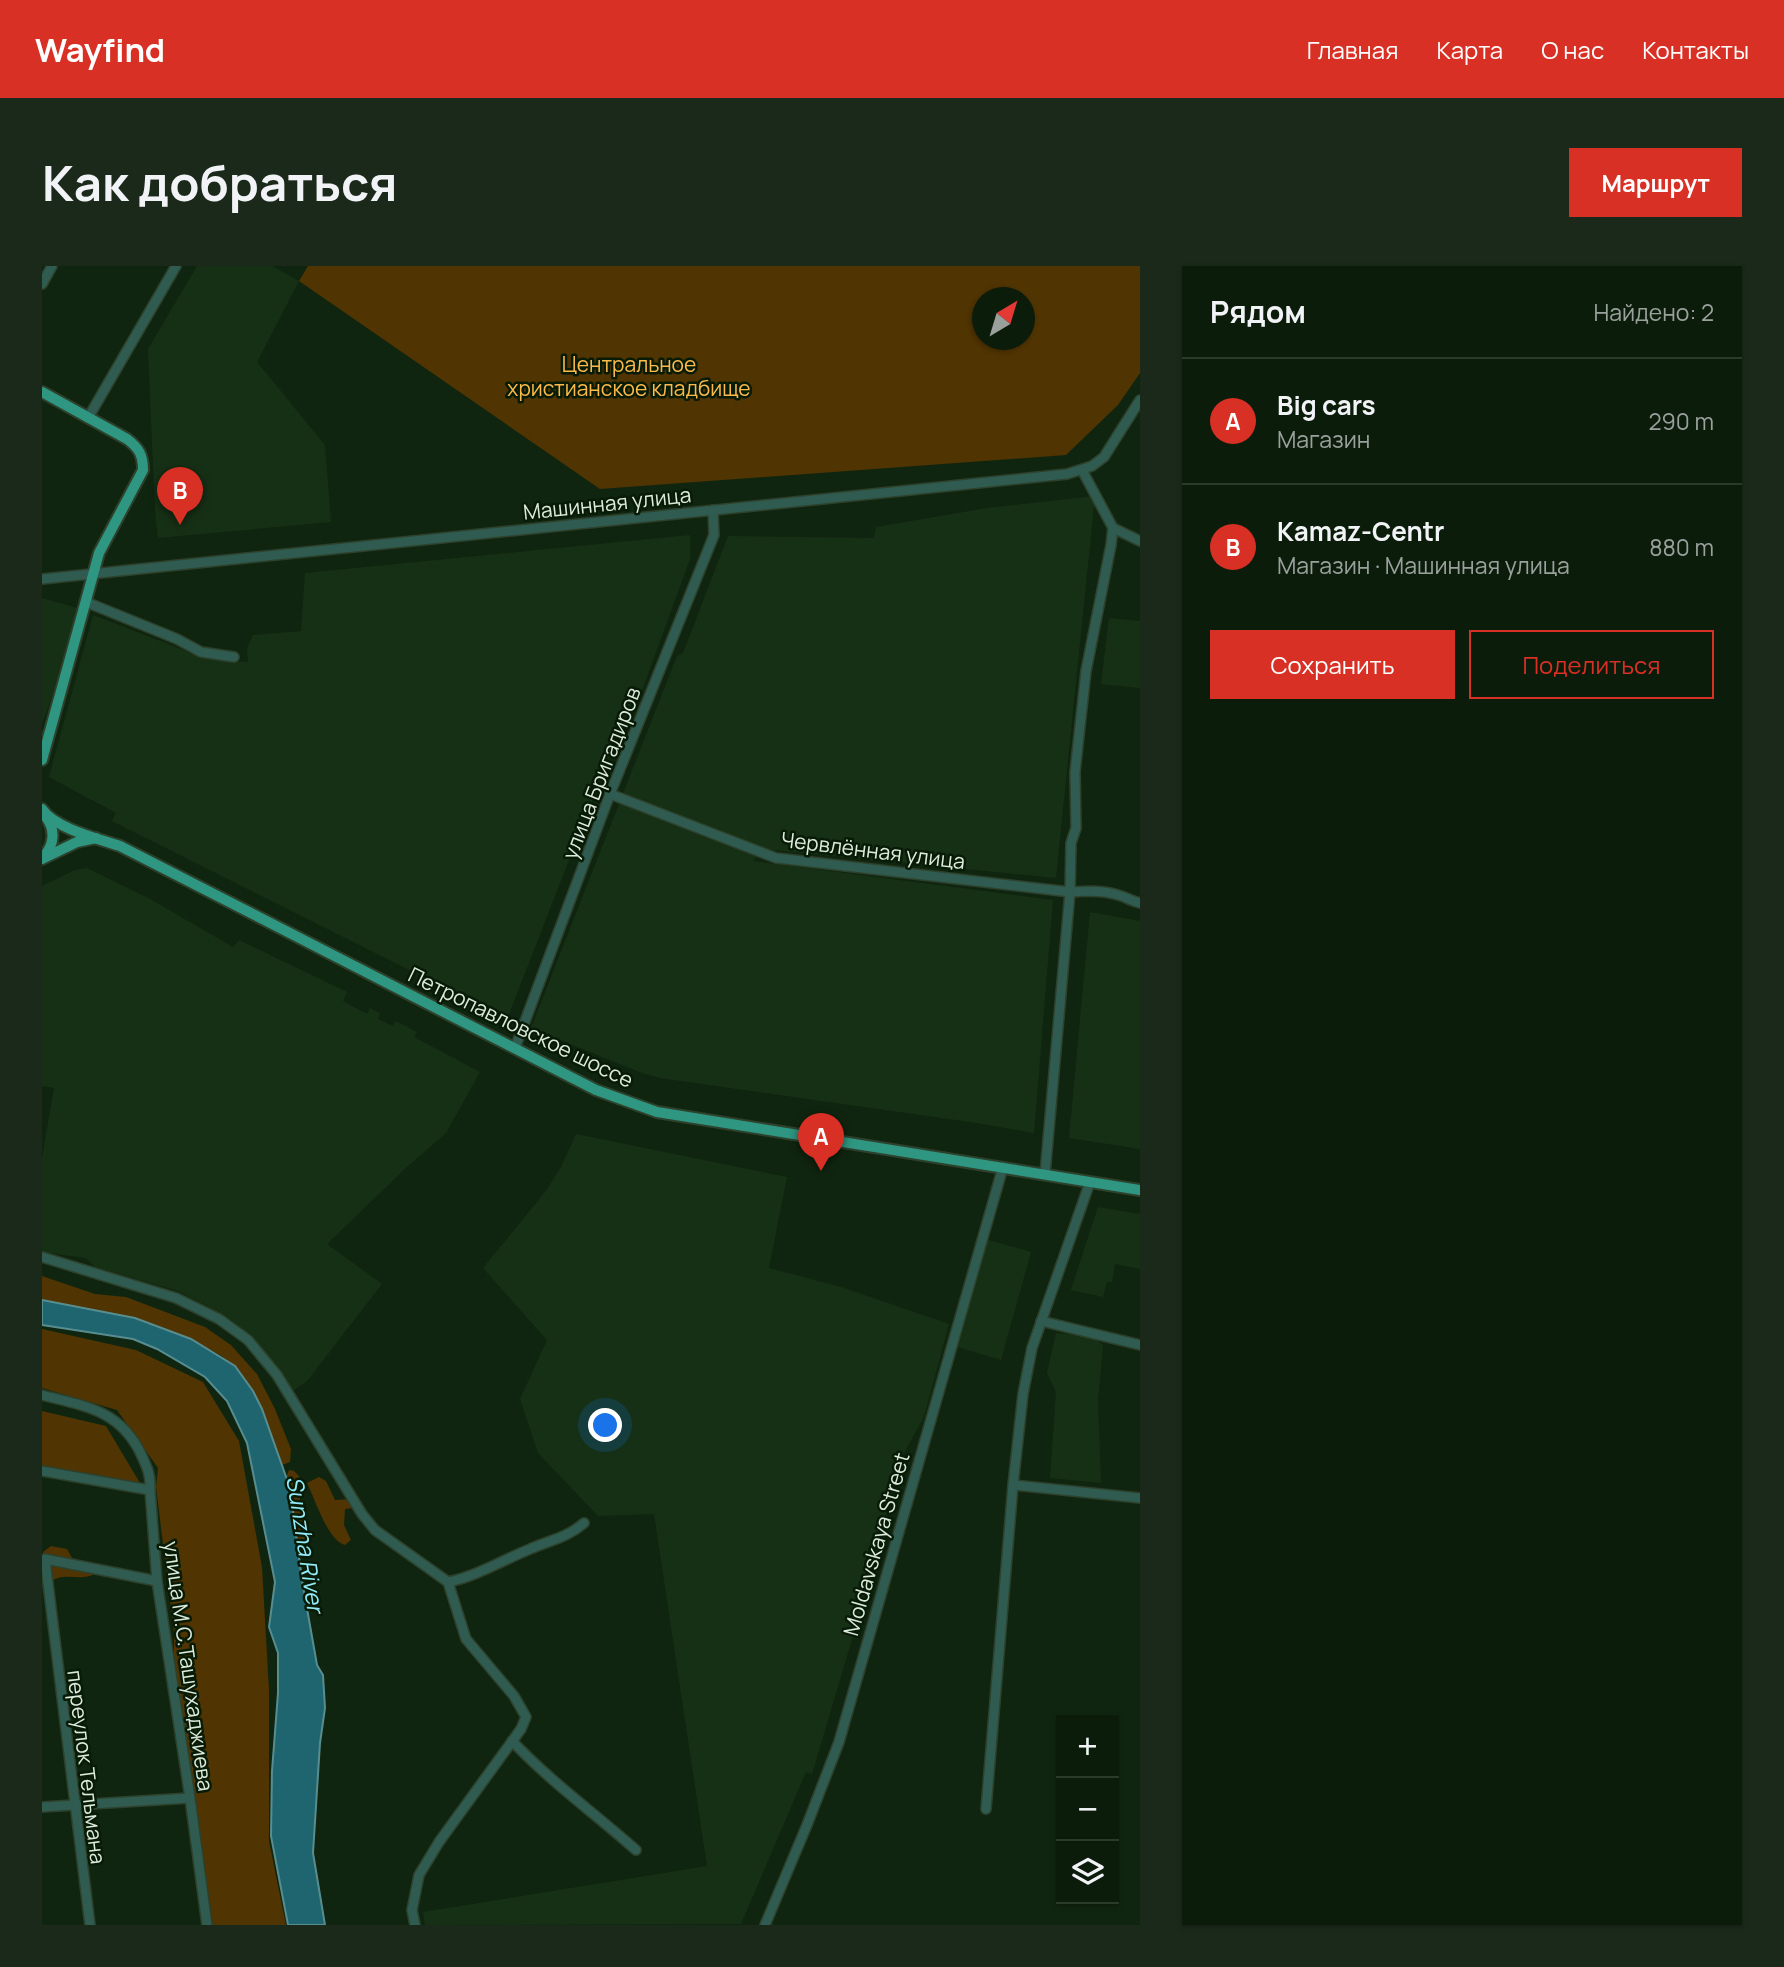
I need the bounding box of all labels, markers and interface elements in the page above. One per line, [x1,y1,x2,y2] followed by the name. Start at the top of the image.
[35,27,165,72] text: Wayfind
[1307,33,1398,66] text: Главная
[1436,33,1503,66] text: Карта
[1541,33,1604,66] text: О нас
[1642,33,1749,66] text: Контакты
[1569,148,1742,217] button: Маршрут
[42,149,397,216] text: Как добраться
[972,287,1035,350] north arrow
[1210,291,1306,332] text: Рядом
[1593,296,1714,328] text: Найдено: 2
[507,350,751,402] park label: Центральное христианское кладбище
[1277,387,1376,423] text: Big cars
[1225,405,1241,437] text: A
[1648,405,1714,437] text: 290 m
[1277,423,1370,455] text: Магазин
[157,467,203,525] pin: B
[522,480,692,526] street label: Машинная улица
[1277,513,1444,549] text: Kamaz-Centr
[1226,531,1240,563] text: B
[1649,531,1714,563] text: 880 m
[1277,549,1570,581] text: Магазин · Машинная улица
[1210,630,1455,699] button: Сохранить
[1469,630,1714,699] button: Поделиться
[555,683,647,863] street label: улица Бригадиров
[779,825,967,875] street label: Червлённая улица
[404,960,638,1094] street label: Петропавловское шоссе
[798,1113,844,1171] pin: A
[588,1408,622,1442] your location
[836,1449,916,1639] street label: Moldavskaya Street
[279,1474,333,1617] water label: Sunzha River
[158,1539,220,1793] street label: улица М.С.Ташухаджиева
[61,1668,113,1866] street label: переулок Тельмана
[1056,1715,1119,1904] map controls
[1056,1715,1119,1778] button: +
[1056,1778,1119,1841] button: −
[1056,1841,1119,1904] button: layers

